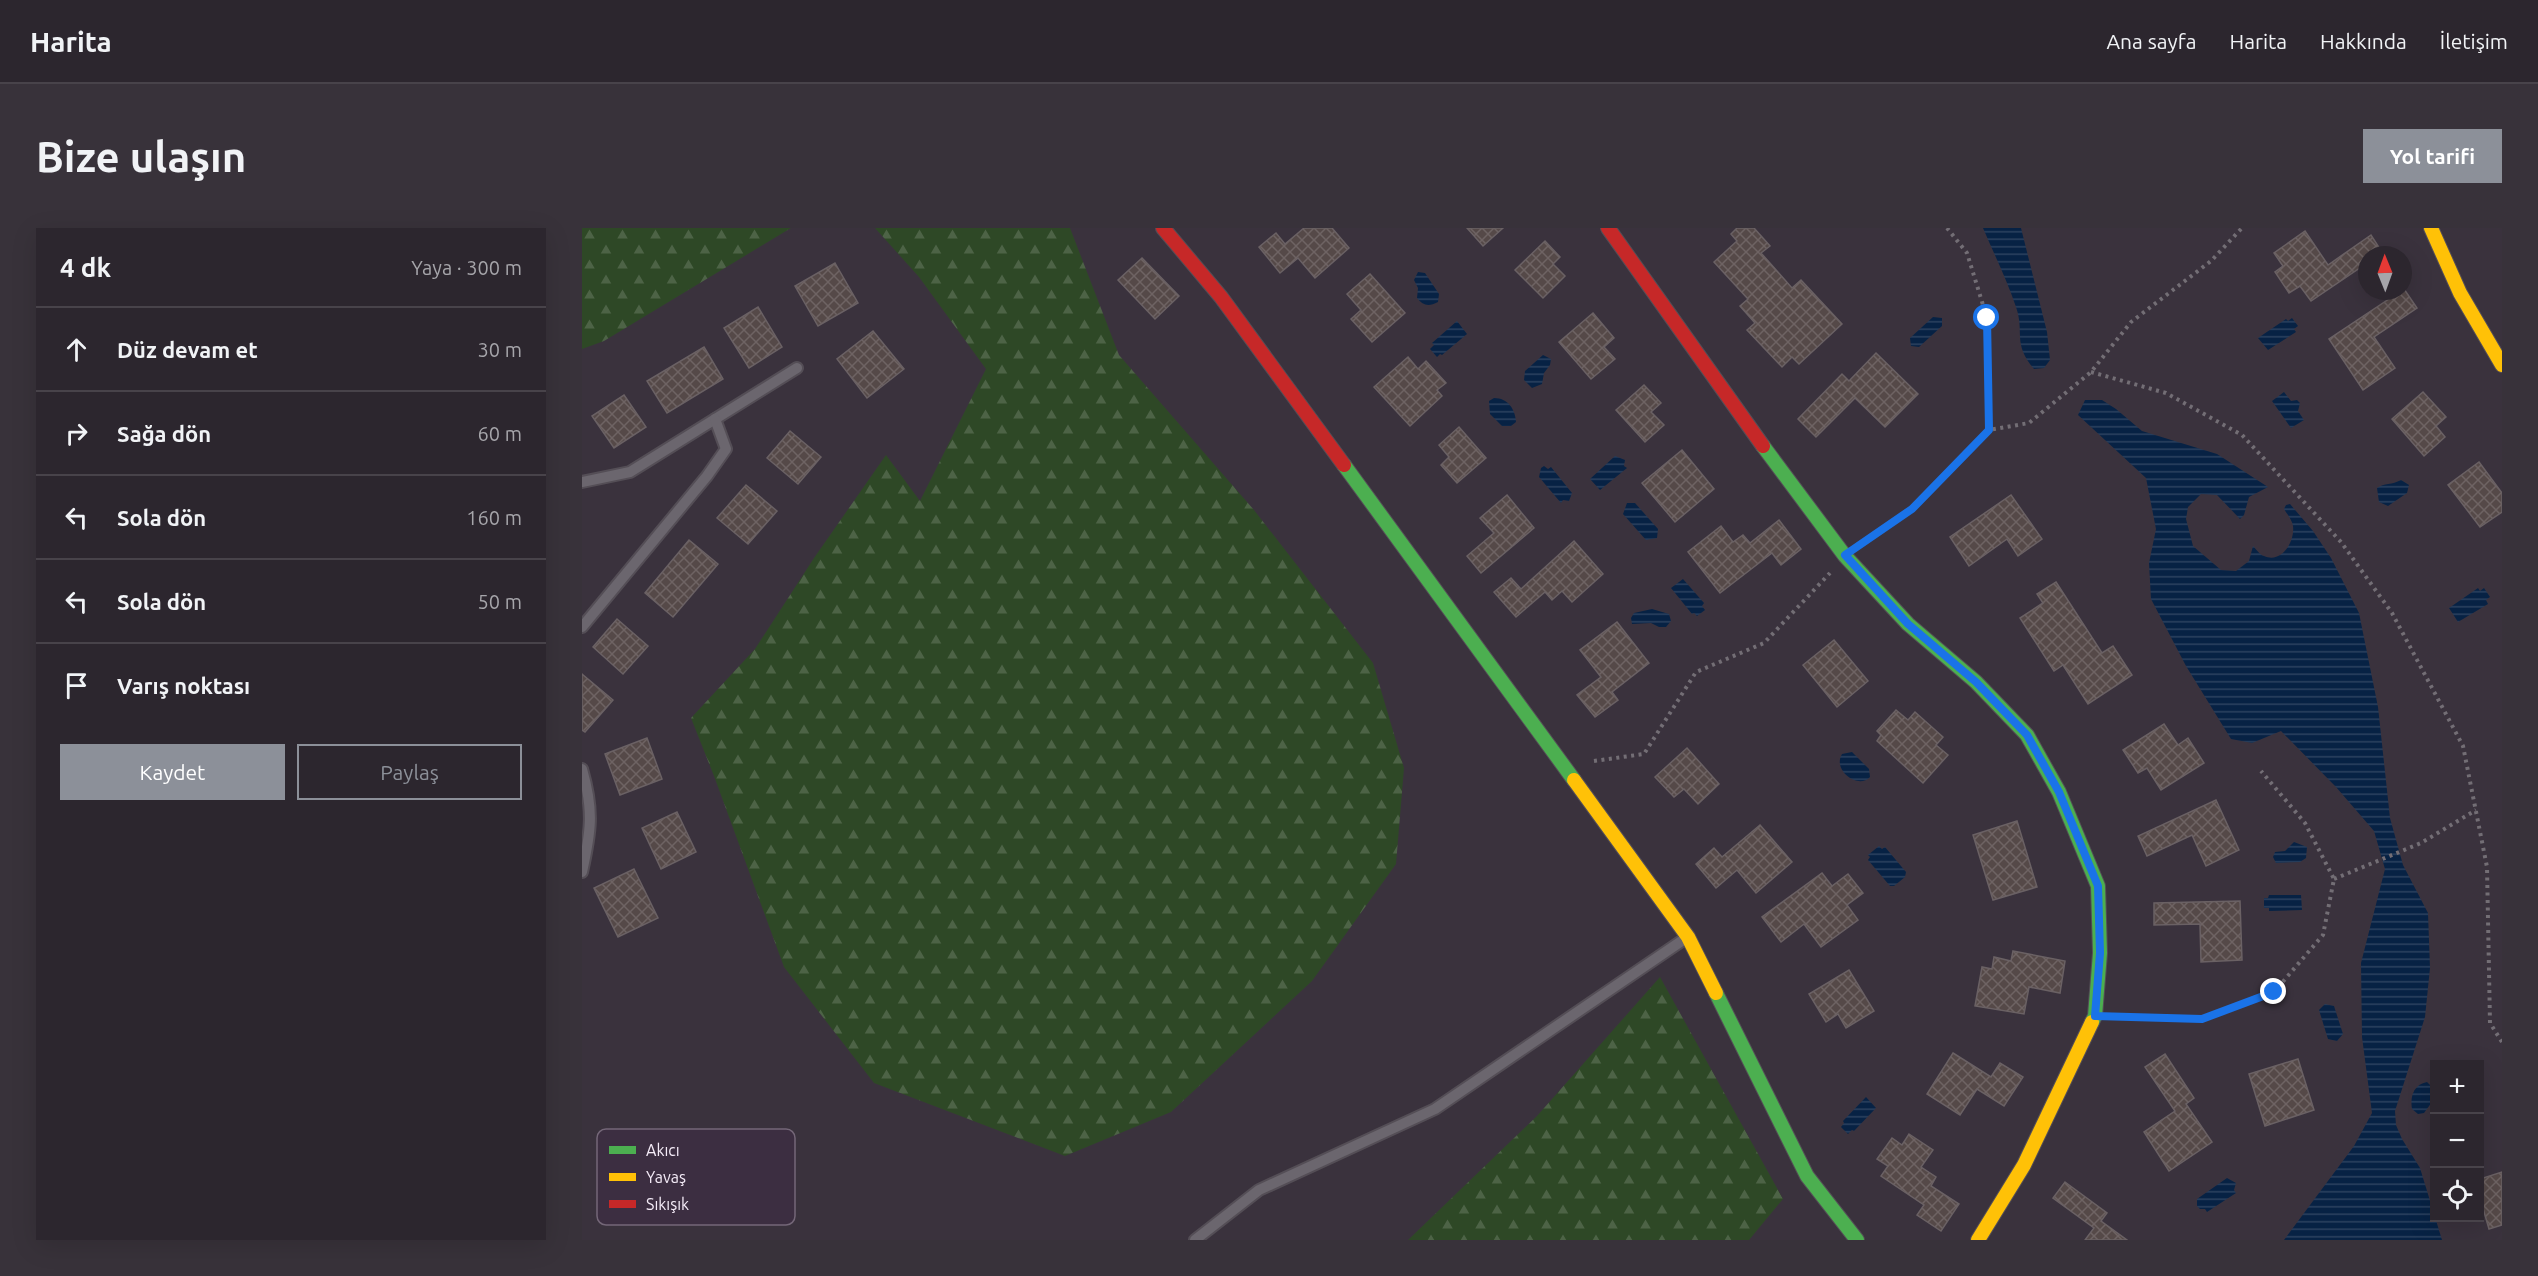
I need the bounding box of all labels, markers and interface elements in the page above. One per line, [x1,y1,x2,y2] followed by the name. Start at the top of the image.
[30,26,112,57] text: Harita
[2106,29,2197,53] text: Ana sayfa
[2230,29,2287,53] text: Harita
[2320,29,2407,53] text: Hakkında
[2440,29,2508,53] text: İletişim
[2363,129,2502,183] button: Yol tarifi
[36,133,246,180] text: Bize ulaşın
[2358,246,2412,300] north arrow
[60,253,111,282] text: 4 dk
[411,256,522,279] text: Yaya · 300 m
[1973,304,1999,330] route start
[60,333,93,366] icon: ahead
[117,337,258,362] text: Düz devam et
[478,338,522,361] text: 30 m
[60,417,93,450] icon: right
[117,421,211,446] text: Sağa dön
[478,422,522,445] text: 60 m
[60,501,93,534] icon: left
[117,505,206,530] text: Sola dön
[466,506,522,529] text: 160 m
[60,585,93,618] icon: left
[117,589,206,614] text: Sola dön
[478,590,522,613] text: 50 m
[60,669,93,702] icon: arrive
[117,673,250,698] text: Varış noktası
[60,744,285,800] button: Kaydet
[297,744,522,800] button: Paylaş
[2260,978,2286,1004] route end
[2430,1060,2484,1222] map controls
[2430,1060,2484,1114] button: +
[2430,1114,2484,1168] button: −
[597,1129,795,1225] legend
[646,1141,680,1159] text: Akıcı
[646,1168,686,1186] text: Yavaş
[2430,1168,2484,1222] button: locate
[646,1195,689,1213] text: Sıkışık

